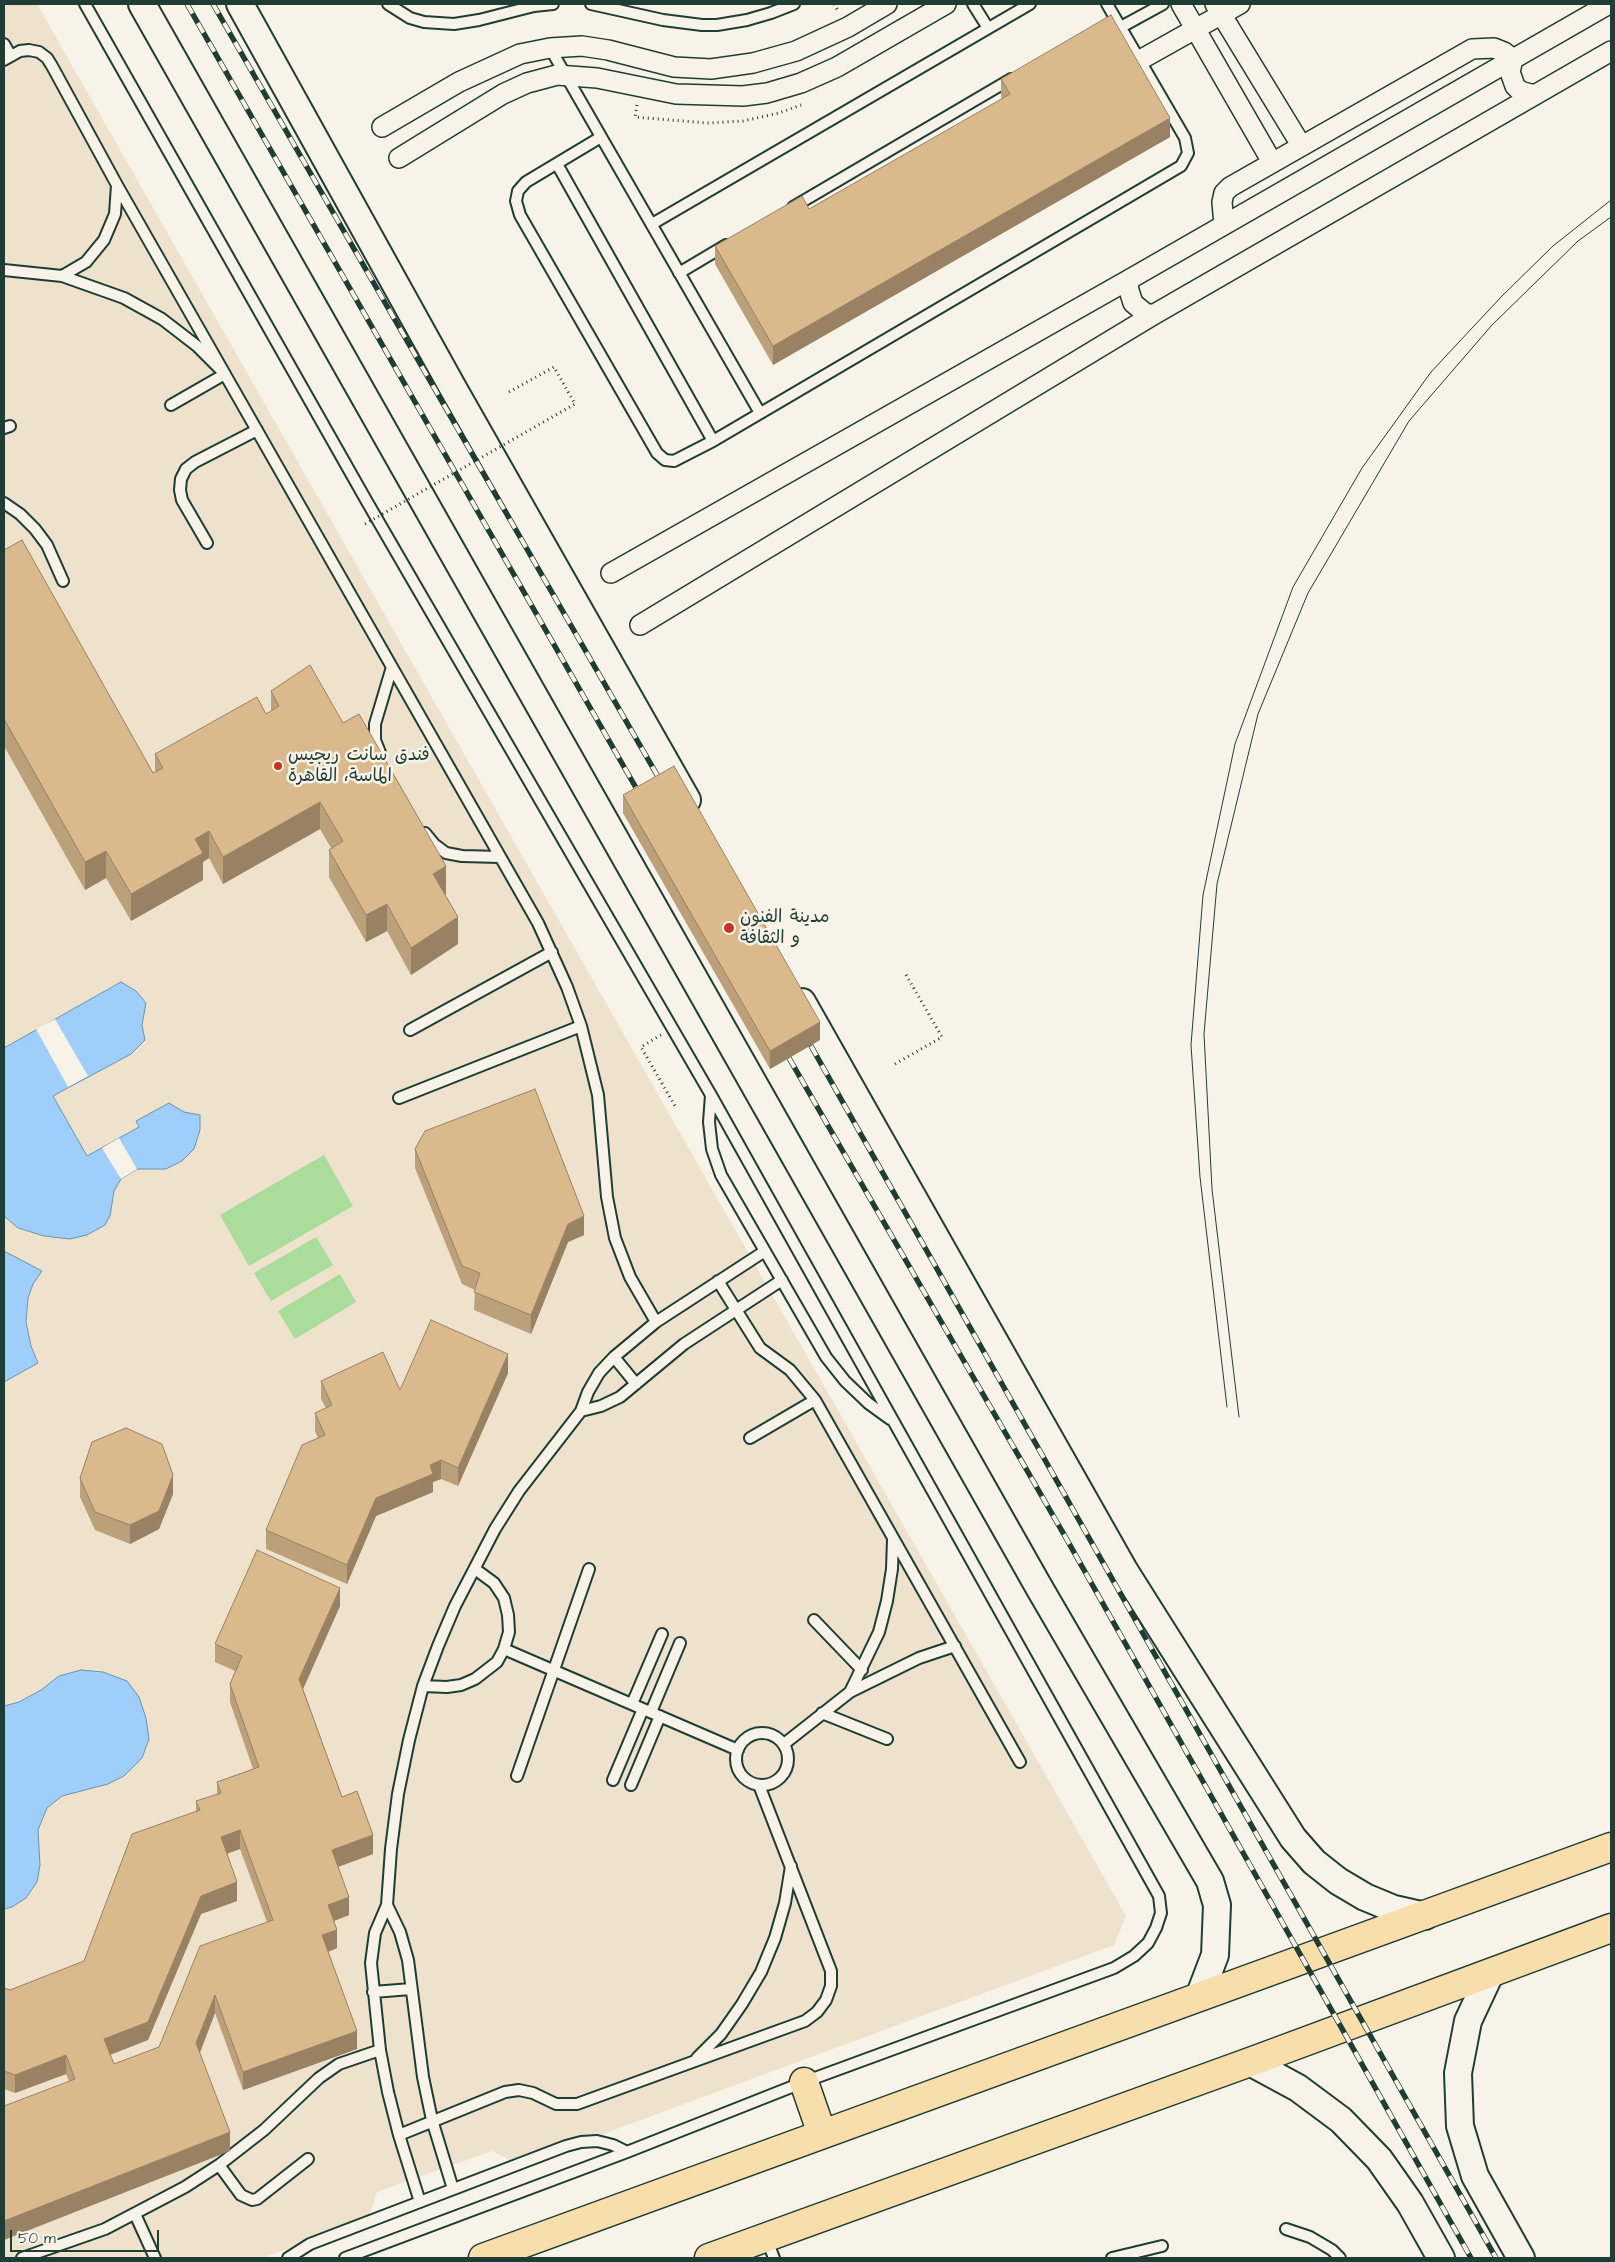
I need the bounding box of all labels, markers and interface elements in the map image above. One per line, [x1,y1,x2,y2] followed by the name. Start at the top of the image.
[288,745,430,788] place label: فندق سانت ريجيس الماسة، القاهرة
[272,760,284,772] marker: فندق سانت ريجيس الماسة، القاهرة
[740,907,830,950] place label: مدينة الفنون و الثقافة
[722,921,736,935] marker: مدينة الفنون و الثقافة
[12,2220,161,2252] scale bar
[18,2228,56,2249] text: 50 m

